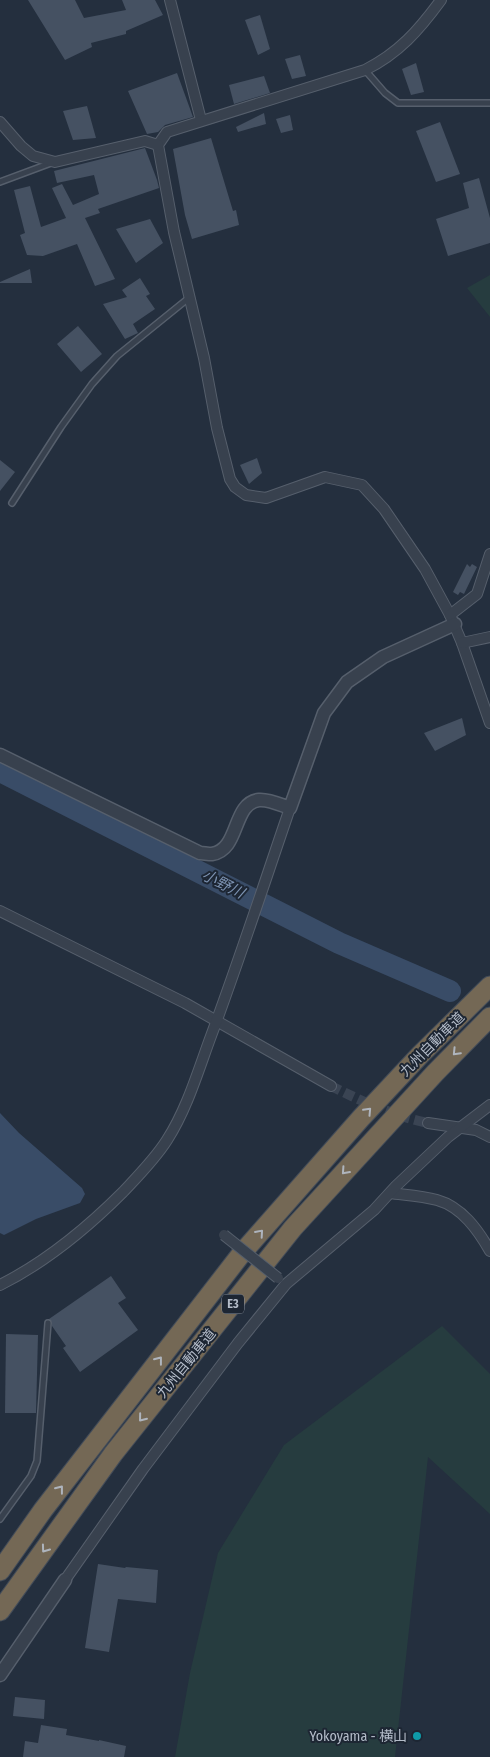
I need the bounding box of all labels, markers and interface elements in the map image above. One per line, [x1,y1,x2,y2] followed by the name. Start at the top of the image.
[199,866,249,903] water label: 小野川
[397,1009,468,1080] street label: 九州自動車道
[453,1046,462,1055] one-way arrow
[362,1108,371,1117] one-way arrow
[342,1166,351,1175] one-way arrow
[254,1230,263,1239] one-way arrow
[222,1295,244,1314] road number: E3
[153,1325,219,1401] street label: 九州自動車道
[154,1357,163,1366] one-way arrow
[139,1412,147,1421] one-way arrow
[54,1486,62,1495] one-way arrow
[42,1543,51,1552] one-way arrow
[310,1728,407,1745] place label: Yokoyama - 横山
[411,1730,423,1742] marker: Yokoyama - 横山

